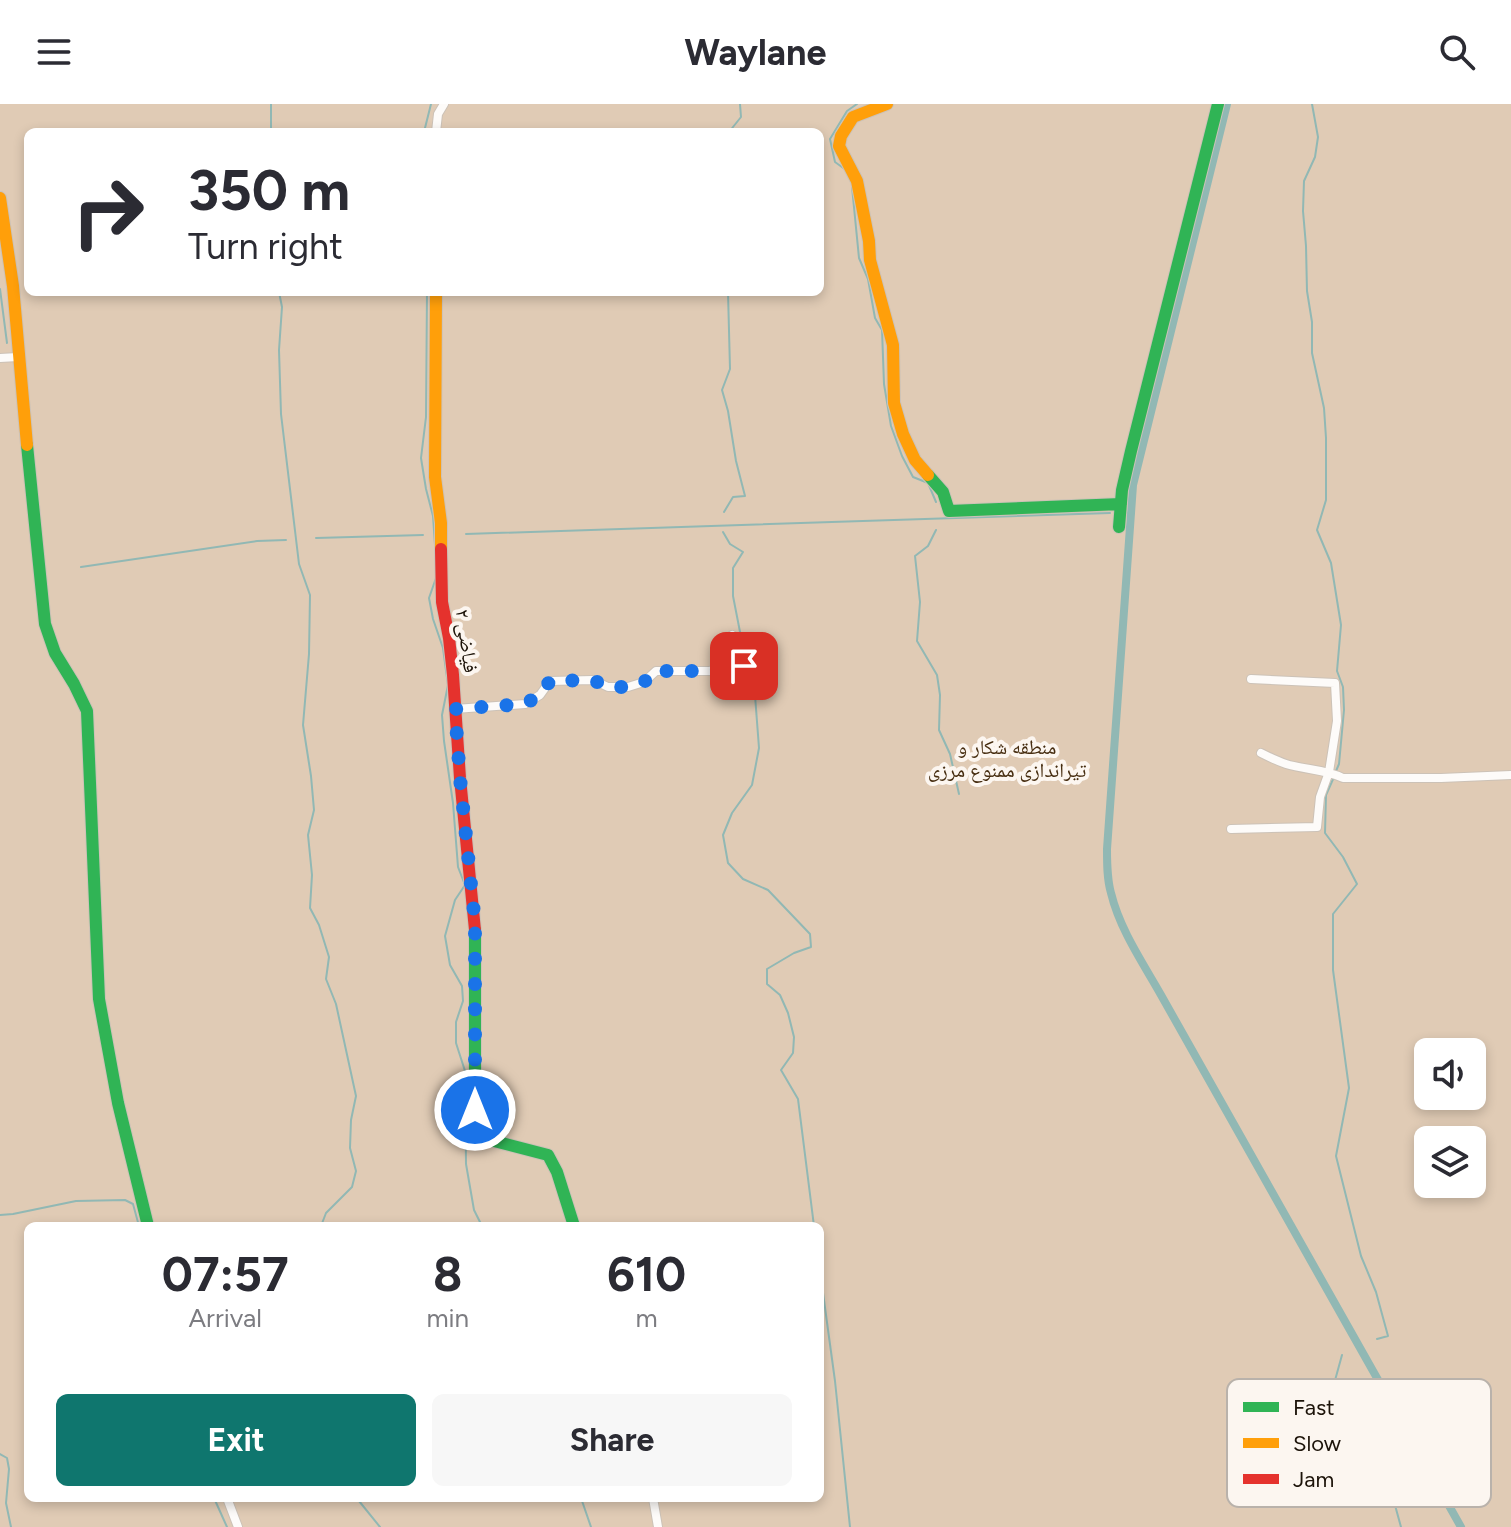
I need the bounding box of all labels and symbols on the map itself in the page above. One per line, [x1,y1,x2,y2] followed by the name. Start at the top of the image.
[451,608,483,674] street label: فیاضی ۲
[710,632,778,700] pin
[928,735,1086,783] park label: منطقه شکار و تیراندازی ممنوع مرزی
[433,1068,517,1152] position arrow
[1227,1379,1491,1507] legend
[1293,1394,1335,1421] text: Fast
[1293,1430,1342,1457] text: Slow
[1293,1466,1334,1493] text: Jam

